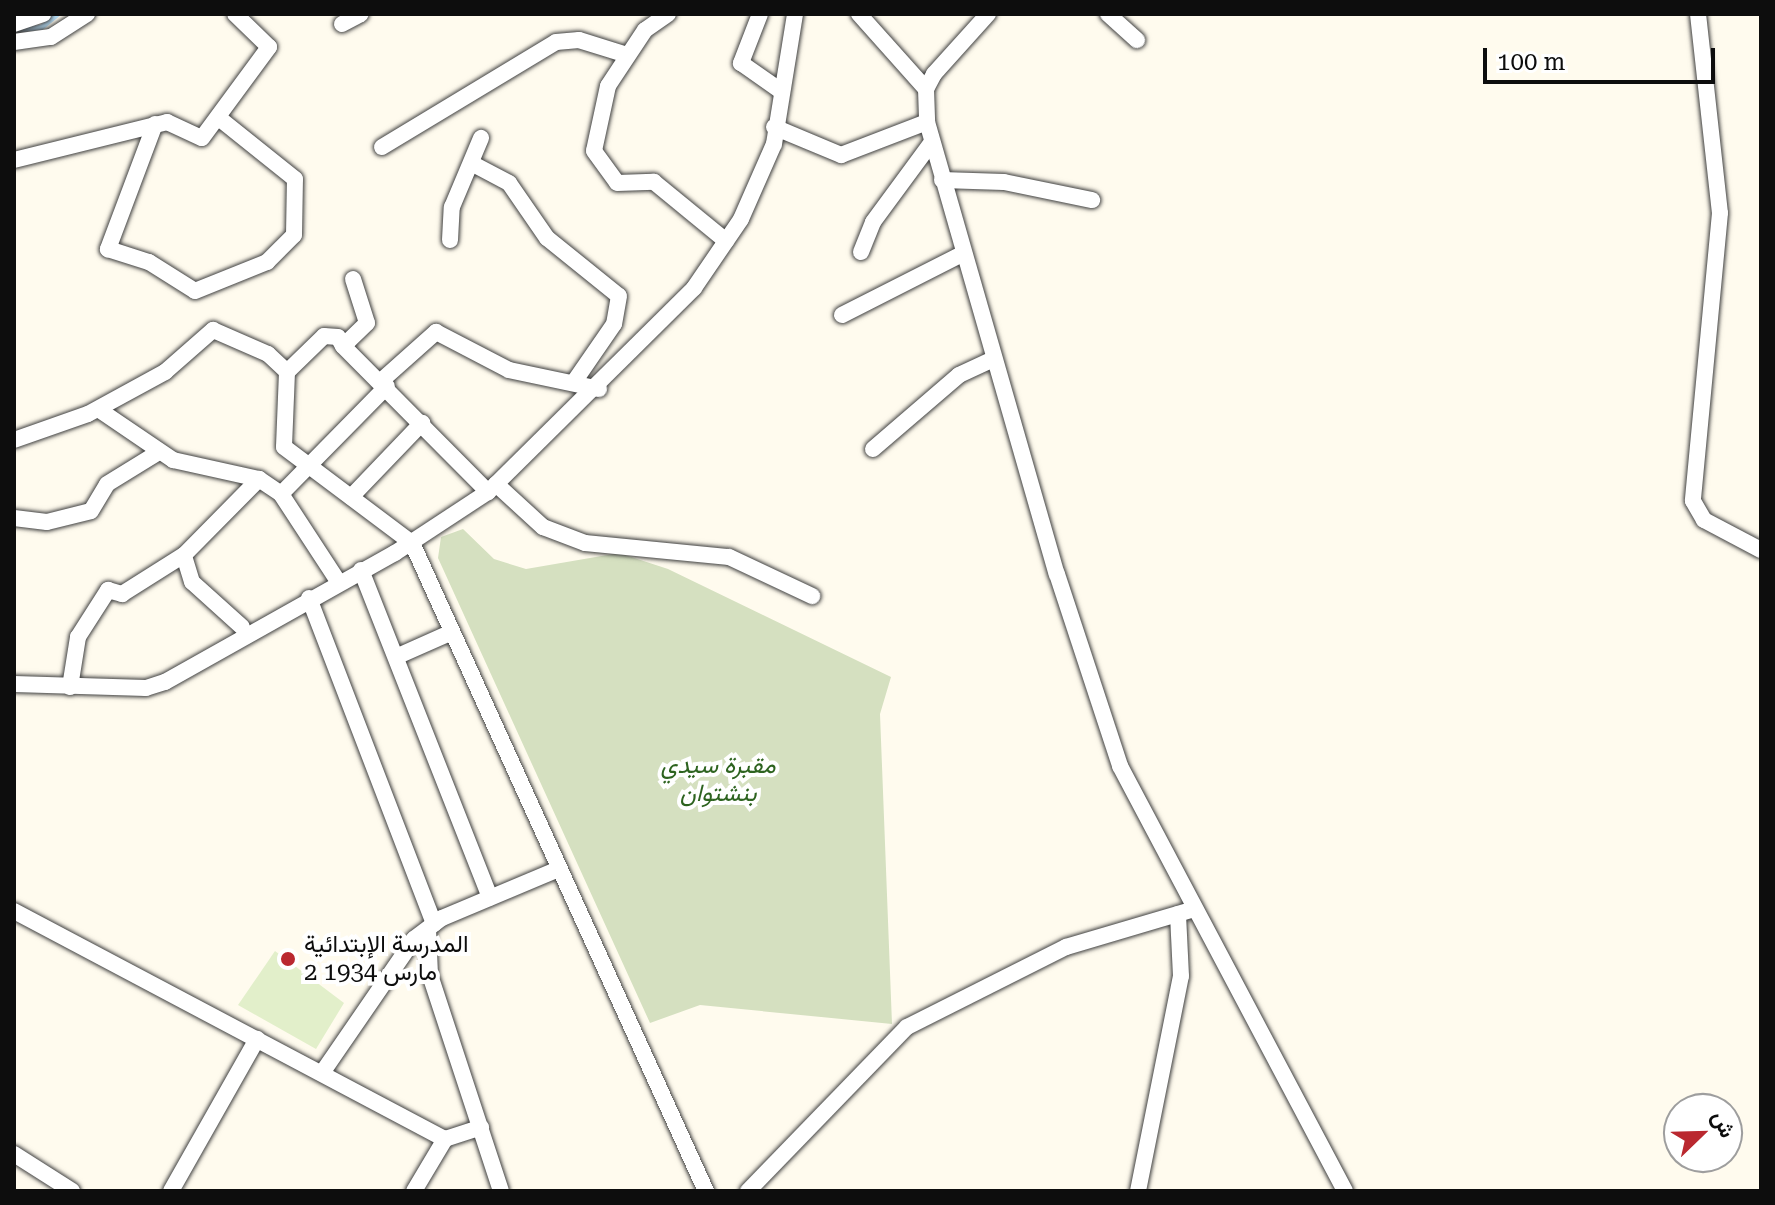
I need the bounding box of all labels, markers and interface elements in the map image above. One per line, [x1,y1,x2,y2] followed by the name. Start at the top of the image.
[1487,32,1719,82] scale bar
[1497,48,1565,76] text: 100 m
[660,752,776,808] park label: مقبرة سيدي بنشتوان
[304,931,469,987] place label: المدرسة الإبتدائية 2 مارس 1934
[279,950,297,968] marker: المدرسة الإبتدائية 2 مارس 1934
[1663,1093,1743,1173] north arrow
[1707,1107,1740,1141] text: ش

